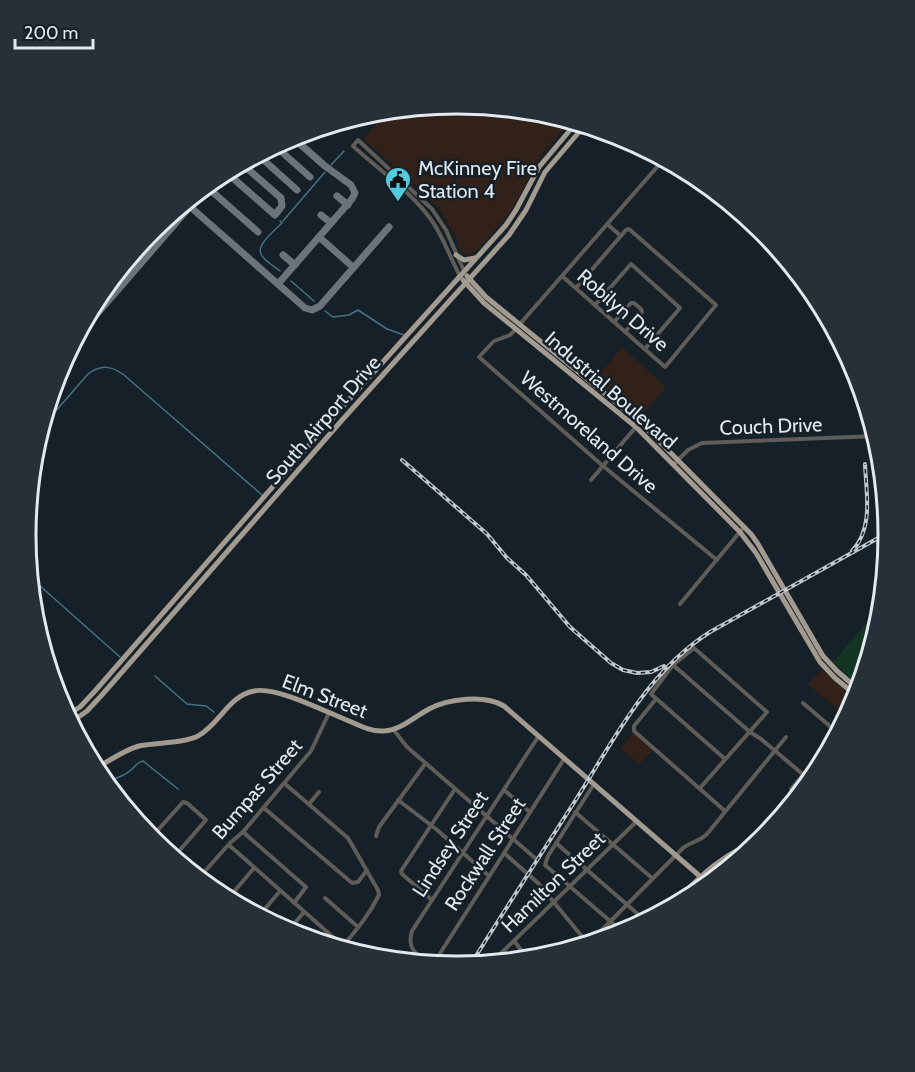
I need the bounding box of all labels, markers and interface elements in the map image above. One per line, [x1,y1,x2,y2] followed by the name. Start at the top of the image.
[15,12,93,50] scale bar
[24,22,78,44] text: 200 m
[418,156,537,203] place label: McKinney Fire Station 4
[383,165,413,203] public building icon: McKinney Fire Station 4
[572,264,674,356] street label: Robilyn Drive
[540,326,682,454] street label: Industrial Boulevard
[261,351,385,489] street label: South Airport Drive
[515,366,663,498] street label: Westmoreland Drive
[719,412,823,440] street label: Couch Drive
[279,669,371,723] street label: Elm Street
[207,734,307,844] street label: Bumpas Street
[407,787,493,901] street label: Lindsey Street
[440,793,531,915] street label: Rockwall Street
[496,826,610,937] street label: Hamilton Street

